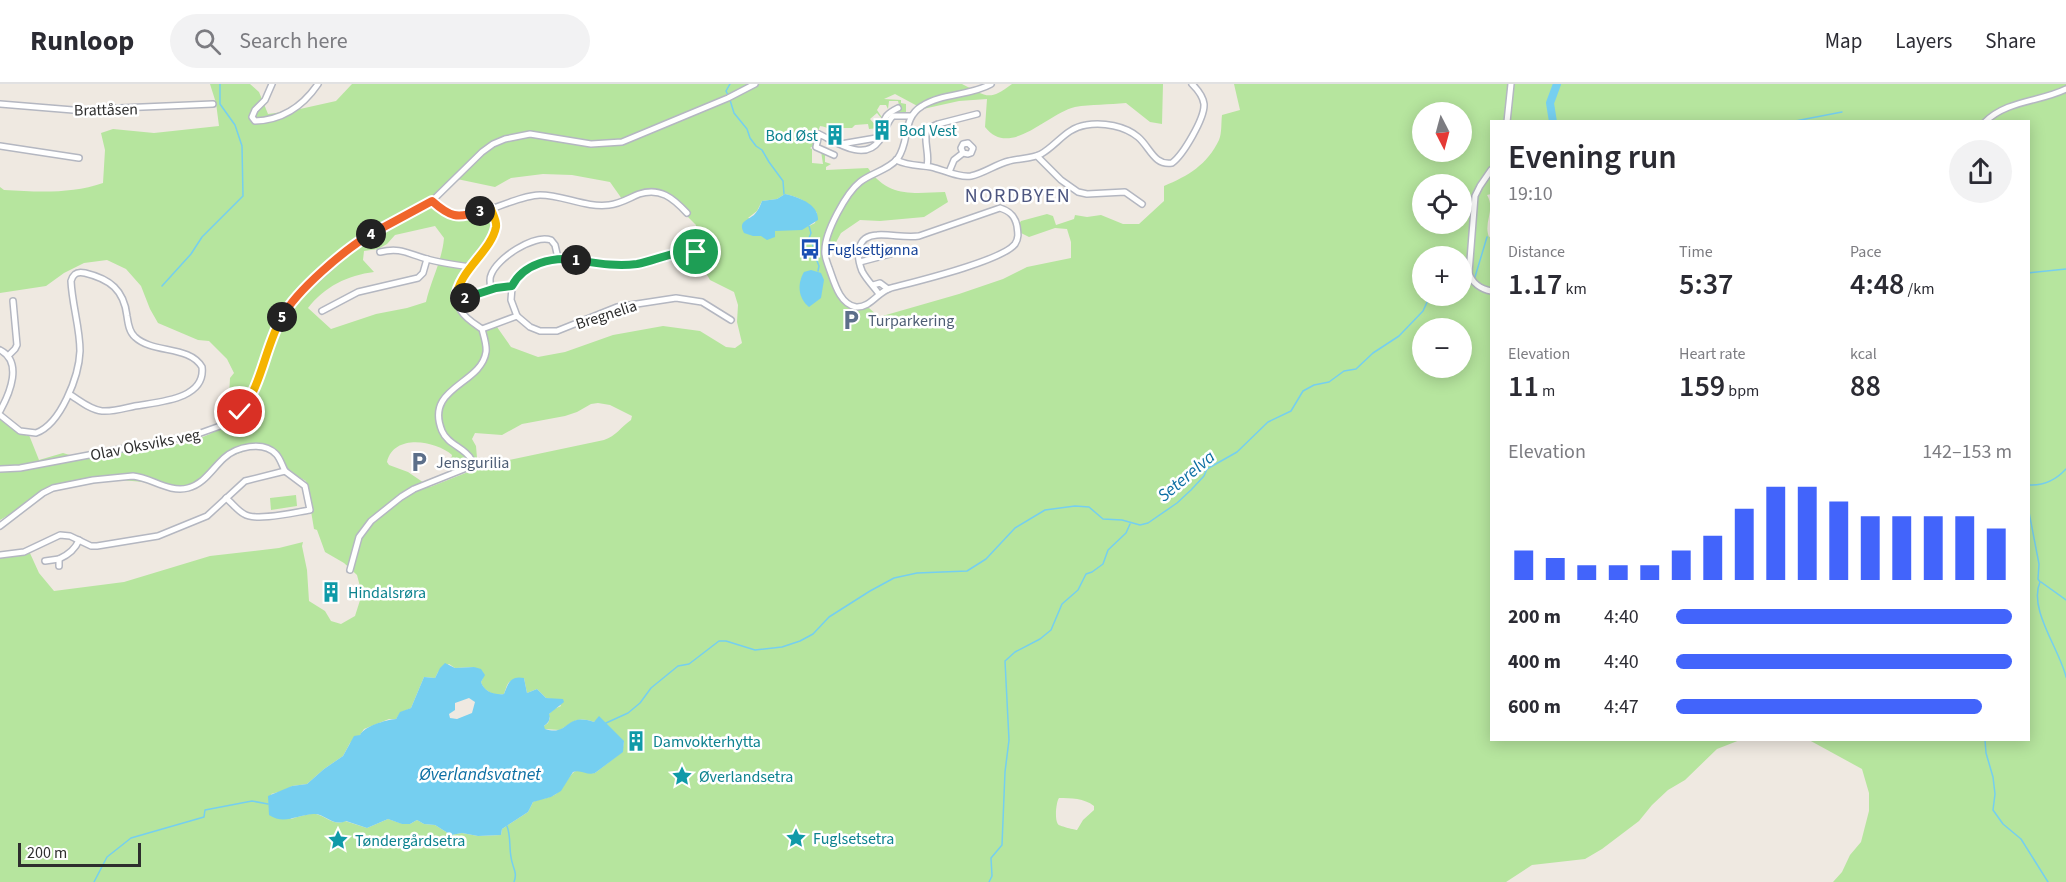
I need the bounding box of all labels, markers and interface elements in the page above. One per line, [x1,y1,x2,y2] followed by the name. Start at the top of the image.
[170,14,590,68] search box
[30,21,134,61] text: Runloop
[191,25,224,58] icon: search
[239,25,348,57] text: Search here
[1825,26,1862,56] text: Map
[1895,26,1952,56] text: Layers
[1985,26,2036,56] text: Share
[74,98,138,122] street label: Brattåsen
[1412,102,1472,162] north arrow
[1412,102,1472,378] map controls
[870,118,894,142] building icon: Bod Vest
[899,120,957,142] place label: Bod Vest
[823,123,847,147] building icon: Bod Øst
[765,125,819,147] place label: Bod Øst
[1508,134,1677,181] text: Evening run
[1949,140,2012,203] button: share
[1412,174,1472,234] button: locate
[1508,180,1553,208] text: 19:10
[965,182,1071,210] district label: NORDBYEN
[465,196,495,226] pin: 3
[476,200,484,222] text: 3
[356,219,386,249] pin: 4
[367,223,375,245] text: 4
[670,226,721,277] pin
[679,235,712,268] icon: arrive
[798,237,822,261] bus stop icon: Fuglsettjønna
[827,239,919,261] place label: Fuglsettjønna
[1508,241,1565,263] text: Distance
[1679,241,1713,263] text: Time
[1850,241,1881,263] text: Pace
[561,245,591,275] pin: 1
[1412,246,1472,306] button: +
[572,249,580,271] text: 1
[1508,263,1562,306] text: 1.17
[1679,263,1733,306] text: 5:37
[1850,263,1904,306] text: 4:48
[1562,278,1587,300] text: km
[1904,278,1934,300] text: /km
[450,283,480,313] pin: 2
[461,287,469,309] text: 2
[573,295,640,335] street label: Bregnelia
[267,302,297,332] pin: 5
[278,306,286,328] text: 5
[839,308,863,332] parking icon: Turparkering
[868,310,954,332] place label: Turparkering
[1412,318,1472,378] button: −
[1508,343,1570,365] text: Elevation
[1679,343,1746,365] text: Heart rate
[1850,343,1877,365] text: kcal
[1508,365,1539,408] text: 11
[1679,365,1725,408] text: 159
[1850,365,1881,408] text: 88
[1539,380,1555,402] text: m
[1725,380,1759,402] text: bpm
[214,386,265,437] pin
[223,395,256,428] icon: check
[89,424,202,466] street label: Olav Oksviks veg
[1508,438,1586,466] text: Elevation
[1922,438,2012,466] text: 142–153 m
[1152,445,1221,508] water label: Seterelva
[407,450,431,474] parking icon: Jensgurilia
[436,452,509,474] place label: Jensgurilia
[319,580,343,604] building icon: Hindalsrøra
[348,582,426,604] place label: Hindalsrøra
[1508,603,1561,631] text: 200 m
[1604,603,1639,631] text: 4:40
[1508,648,1561,676] text: 400 m
[1604,648,1639,676] text: 4:40
[1508,693,1561,721] text: 600 m
[1604,693,1639,721] text: 4:47
[624,729,648,753] building icon: Damvokterhytta
[653,731,761,753] place label: Damvokterhytta
[418,762,542,787] water label: Øverlandsvatnet
[670,764,694,788] place icon: Øverlandsetra
[699,766,793,788] place label: Øverlandsetra
[784,826,808,850] place icon: Fuglsetsetra
[326,828,350,852] place icon: Tøndergårdsetra
[813,828,894,850] place label: Fuglsetsetra
[355,830,465,852] place label: Tøndergårdsetra
[18,840,141,868] scale bar
[27,842,67,864] text: 200 m

